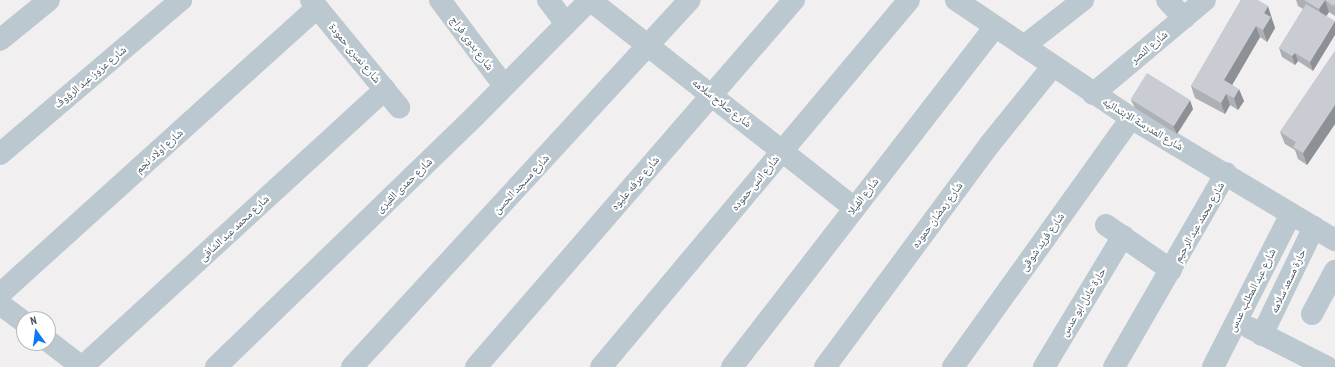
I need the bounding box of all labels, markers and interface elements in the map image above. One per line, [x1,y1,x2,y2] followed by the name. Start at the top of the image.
[447,13,497,73] street label: شارع بدوى فراج
[326,20,384,86] street label: شارع نميرى حمودة
[1128,28,1170,66] street label: شارع النصر
[51,43,129,111] street label: شارع عزوز عبد الرؤوف
[690,76,754,130] street label: شارع صلاح سلامه
[1100,95,1186,153] street label: شارع المدرسة الابتدائيه
[132,126,186,176] street label: شارع اولاد نجم
[490,152,552,216] street label: شارع مسجد الحسن
[608,153,662,213] street label: شارع عرفه عليوه
[728,153,782,213] street label: شارع انس حموده
[373,155,435,215] street label: شارع حمدى القيرى
[845,175,881,217] street label: شارع الفيلا
[909,179,965,251] street label: شارع رمضان حموده
[1171,180,1227,264] street label: شارع محمد عبد الرحيم
[196,192,272,264] street label: شارع محمد عبد الشافى
[1017,210,1067,274] street label: شارع فريد شوقى
[1225,246,1279,334] street label: شارع عبد المطلب عدس
[1267,247,1309,315] street label: حارة مسعد سلامه
[1057,265,1109,339] street label: حارة عادل ابو عدس
[16,311,56,351] north arrow
[29,313,38,328] text: N

